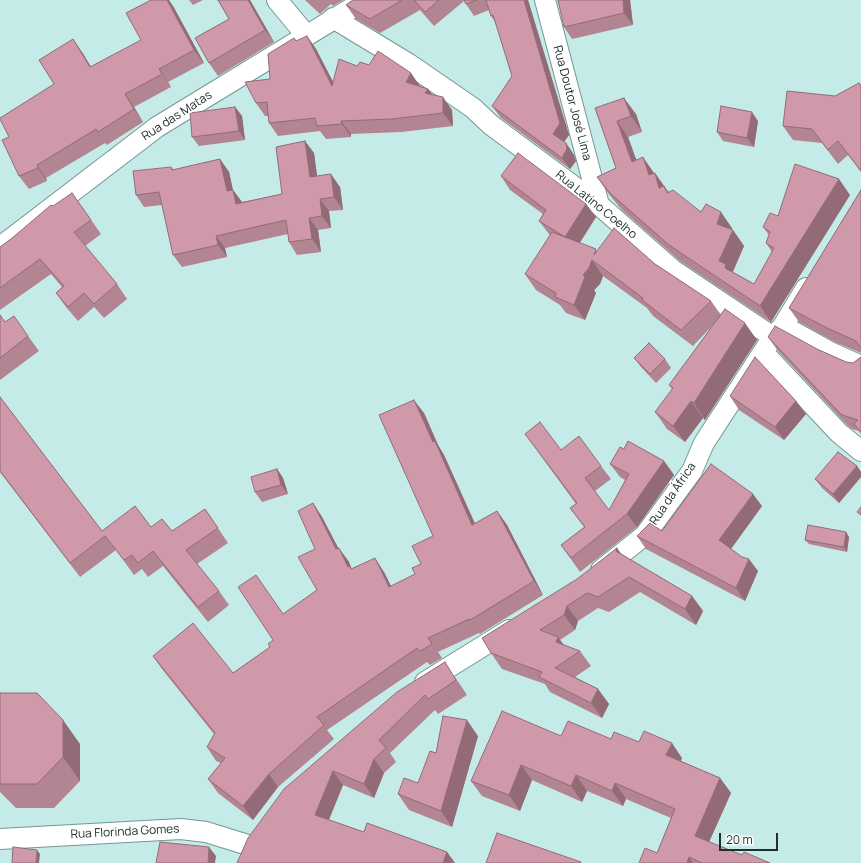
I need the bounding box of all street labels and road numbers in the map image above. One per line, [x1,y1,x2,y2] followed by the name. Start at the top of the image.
[550,44,594,162] street label: Rua Doutor José Lima
[139,88,215,144] street label: Rua das Matas
[552,168,640,242] street label: Rua Latino Coelho
[647,460,699,528] street label: Rua da África
[70,822,180,842] street label: Rua Florinda Gomes

